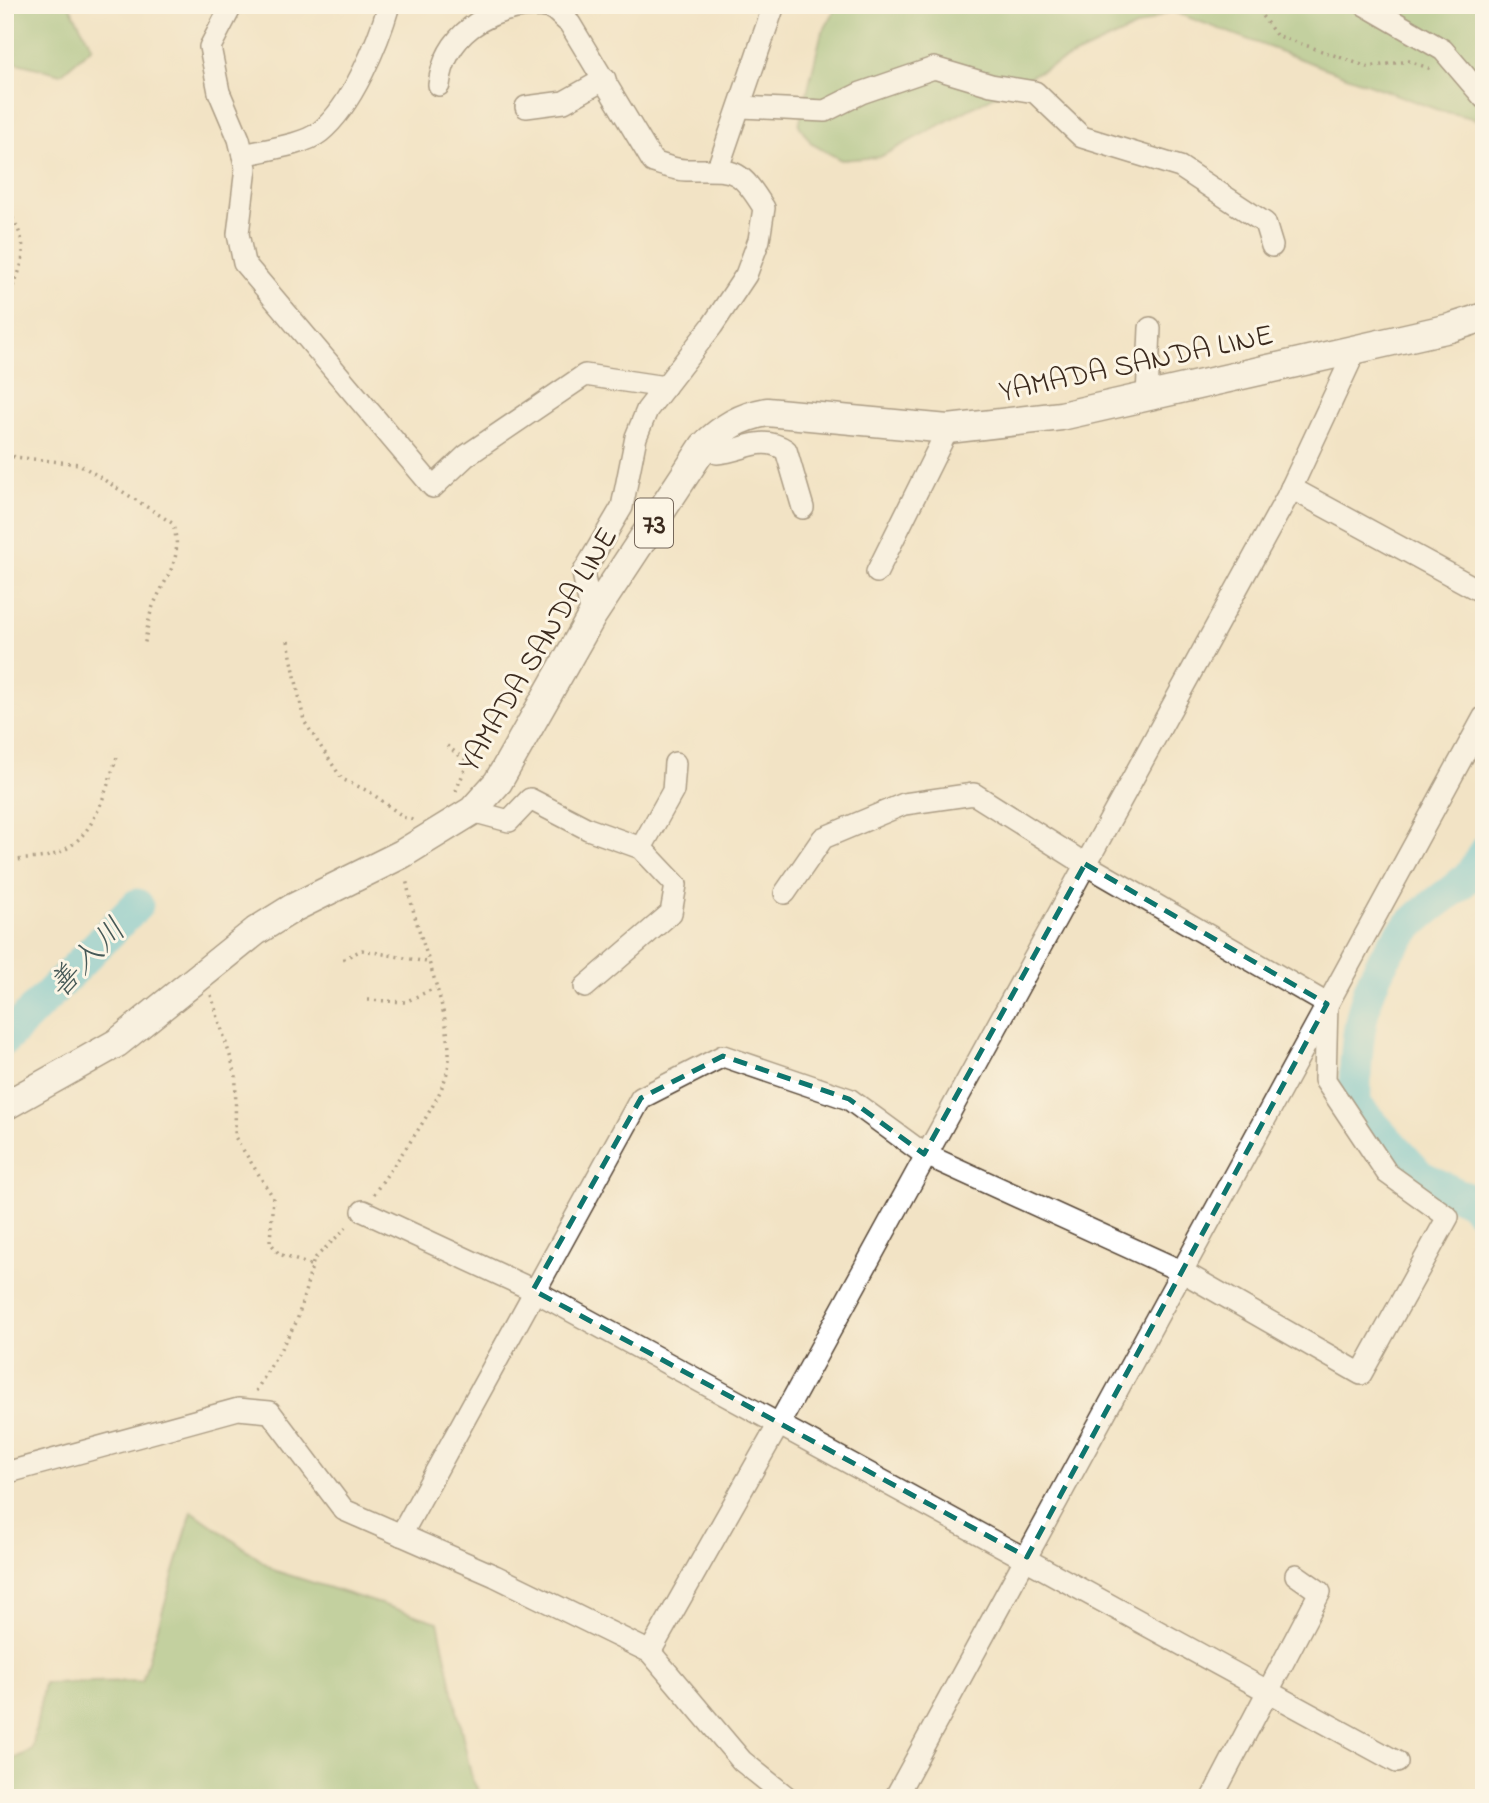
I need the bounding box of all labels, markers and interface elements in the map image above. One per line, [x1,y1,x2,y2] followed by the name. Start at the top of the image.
[995,314,1278,416] street label: YAMADA SANDA LINE
[635,498,673,548] road number: 73
[449,519,630,782] street label: YAMADA SANDA LINE
[38,909,139,1010] water label: 善入川

